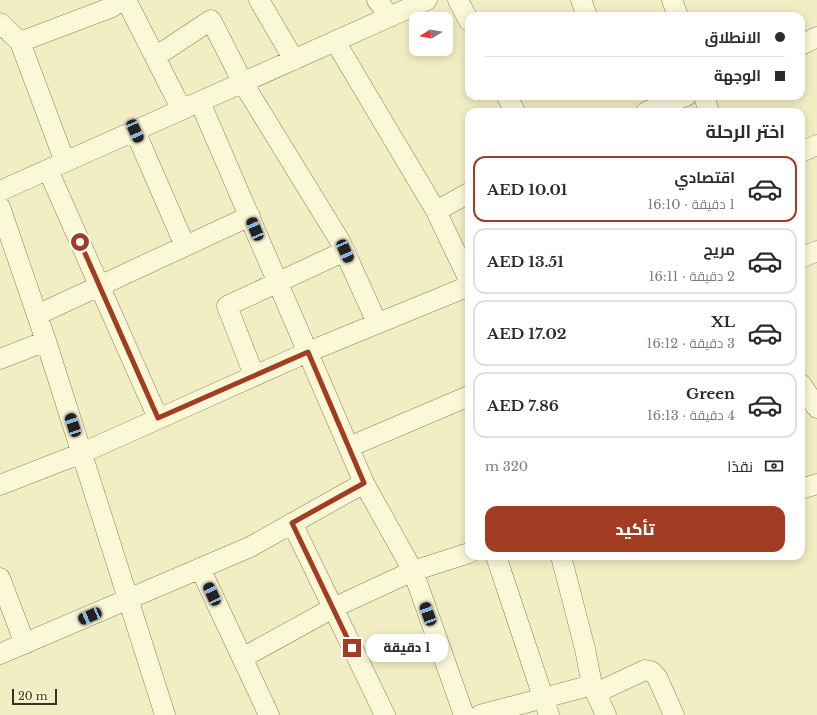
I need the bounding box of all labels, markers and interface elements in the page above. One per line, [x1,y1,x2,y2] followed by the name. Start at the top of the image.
[409,12,453,56] north arrow
[409,12,453,56] map controls
[705,28,761,47] text: الانطلاق
[714,66,761,85] text: الوجهة
[125,118,145,144] car
[705,121,785,143] text: اختر الرحلة
[675,168,735,187] text: اقتصادي
[747,171,783,207] icon: car
[487,180,567,199] text: AED 10.01
[648,196,735,213] text: 1 دقيقة · 16:10
[245,216,265,242] car
[71,233,89,251] route start
[335,238,355,264] car
[703,240,735,259] text: مريح
[747,243,783,279] icon: car
[487,252,564,271] text: AED 13.51
[649,268,735,285] text: 2 دقيقة · 16:11
[711,312,735,331] text: XL
[747,315,783,351] icon: car
[487,324,567,343] text: AED 17.02
[647,335,735,352] text: 3 دقيقة · 16:12
[686,384,735,403] text: Green
[747,387,783,423] icon: car
[487,396,559,415] text: AED 7.86
[647,407,735,424] text: 4 دقيقة · 16:13
[64,412,82,438] car
[763,455,785,477] icon: cash
[727,457,753,476] text: نقدًا
[485,458,528,475] text: 320 m
[485,506,785,552] button: تأكيد
[201,581,223,607] car
[418,601,438,627] car
[77,606,103,626] car
[366,634,448,662] callout: 1 دقيقة
[343,639,361,657] route end
[384,639,430,656] text: 1 دقيقة
[12,687,57,706] scale bar
[18,689,48,703] text: 20 m

